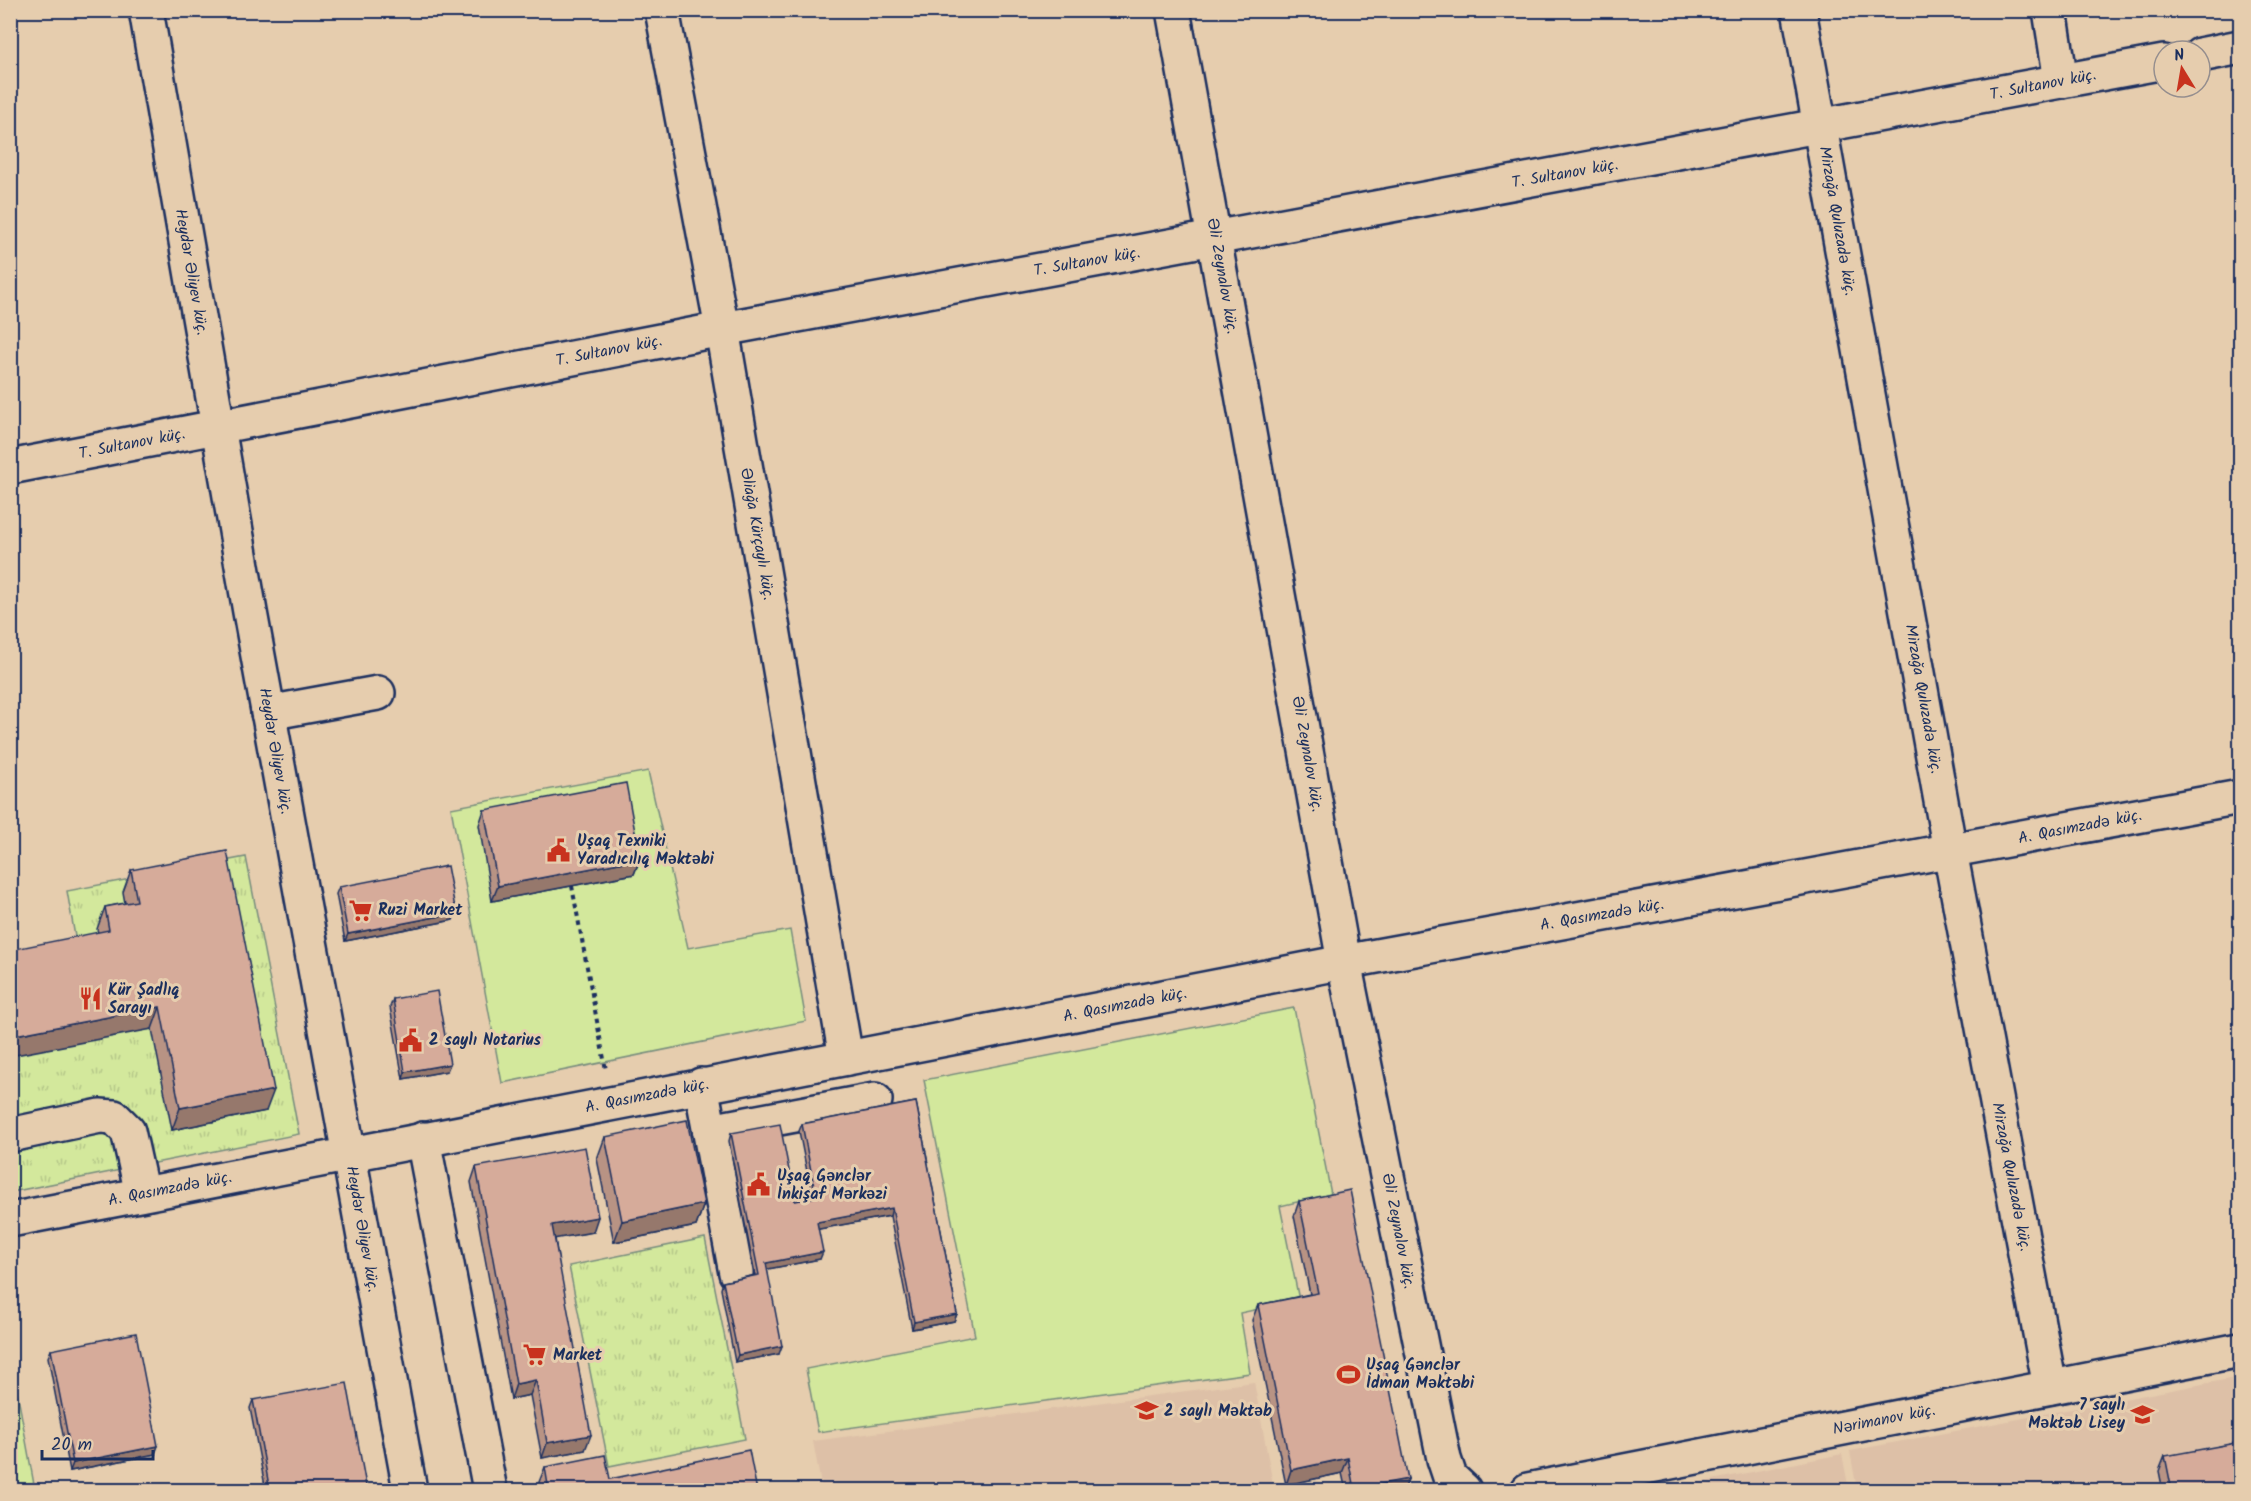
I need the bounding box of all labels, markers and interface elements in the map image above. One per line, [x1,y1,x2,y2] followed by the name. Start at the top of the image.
[2152,39,2212,99] north arrow
[2172,43,2187,69] text: N
[1988,62,2098,108] street label: T. Sultanov küç.
[1812,144,1862,298] street label: Mirzağa Quluzadə küç.
[1510,152,1620,196] street label: T. Sultanov küç.
[168,207,214,337] street label: Heydər Əliyev küç.
[1200,216,1244,336] street label: Əli Zeynalov küç.
[1032,240,1142,284] street label: T. Sultanov küç.
[554,328,664,374] street label: T. Sultanov küç.
[77,421,187,467] street label: T. Sultanov küç.
[733,466,781,602] street label: Əliağa Kürçaylı küç.
[1898,622,1948,776] street label: Mirzağa Quluzadə küç.
[252,686,298,816] street label: Heydər Əliyev küç.
[1285,694,1329,814] street label: Əli Zeynalov küç.
[2016,803,2144,851] street label: A. Qasımzadə küç.
[577,829,715,872] place label: Uşaq Texniki Yaradıcılıq Məktəbi
[546,837,572,863] public building icon: Uşaq Texniki Yaradıcılıq Məktəbi
[1538,892,1666,938] street label: A. Qasımzadə küç.
[347,897,373,923] supermarket icon: Ruzi Market
[378,898,463,923] place label: Ruzi Market
[108,978,179,1021] place label: Kür Şadlıq Sarayı
[1061,981,1189,1029] street label: A. Qasımzadə küç.
[77,986,103,1012] restaurant icon: Kür Şadlıq Sarayı
[398,1027,424,1053] public building icon: 2 saylı Notarius
[429,1028,542,1053] place label: 2 saylı Notarius
[583,1072,711,1120] street label: A. Qasımzadə küç.
[1984,1100,2038,1254] street label: Mirzağa Quluzadə küç.
[339,1164,385,1294] street label: Heydər Əliyev küç.
[777,1164,888,1207] place label: Uşaq Gənclər İnkişaf Mərkəzi
[106,1165,234,1213] street label: A. Qasımzadə küç.
[1375,1171,1421,1291] street label: Əli Zeynalov küç.
[746,1172,772,1198] public building icon: Uşaq Gənclər İnkişaf Mərkəzi
[522,1342,548,1368] supermarket icon: Market
[553,1343,603,1368] place label: Market
[1366,1353,1475,1396] place label: Uşaq Gənclər İdman Məktəbi
[1335,1361,1361,1387] sports icon: Uşaq Gənclər İdman Məktəbi
[2028,1393,2126,1436] place label: 7 saylı Məktəb Lisey
[1133,1398,1159,1424] school or university icon: 2 saylı Məktəb
[1831,1398,1937,1442] street label: Nərimanov küç.
[1164,1399,1272,1424] place label: 2 saylı Məktəb
[2130,1401,2156,1427] school or university icon: 7 saylı Məktəb Lisey
[42,1423,153,1461] scale bar
[51,1431,92,1460] text: 20 m

